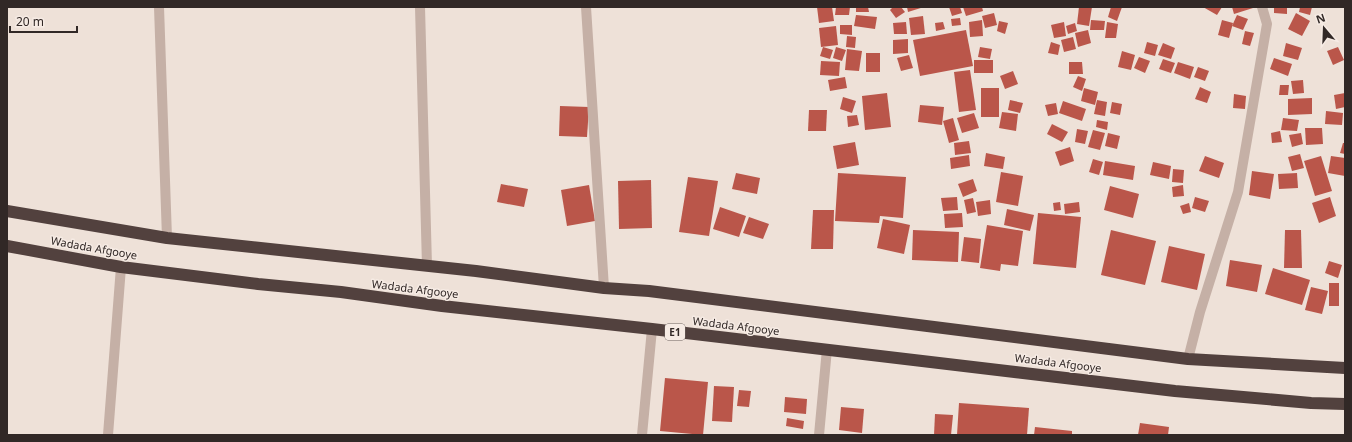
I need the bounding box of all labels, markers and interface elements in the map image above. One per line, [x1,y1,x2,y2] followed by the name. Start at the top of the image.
[10,8,77,34] scale bar
[1304,8,1344,48] north arrow
[1314,10,1327,27] text: N
[16,13,44,30] text: 20 m
[50,233,138,262] street label: Wadada Afgooye
[371,276,459,301] street label: Wadada Afgooye
[692,313,780,338] street label: Wadada Afgooye
[665,324,685,340] road number: E1
[1014,350,1102,375] street label: Wadada Afgooye

